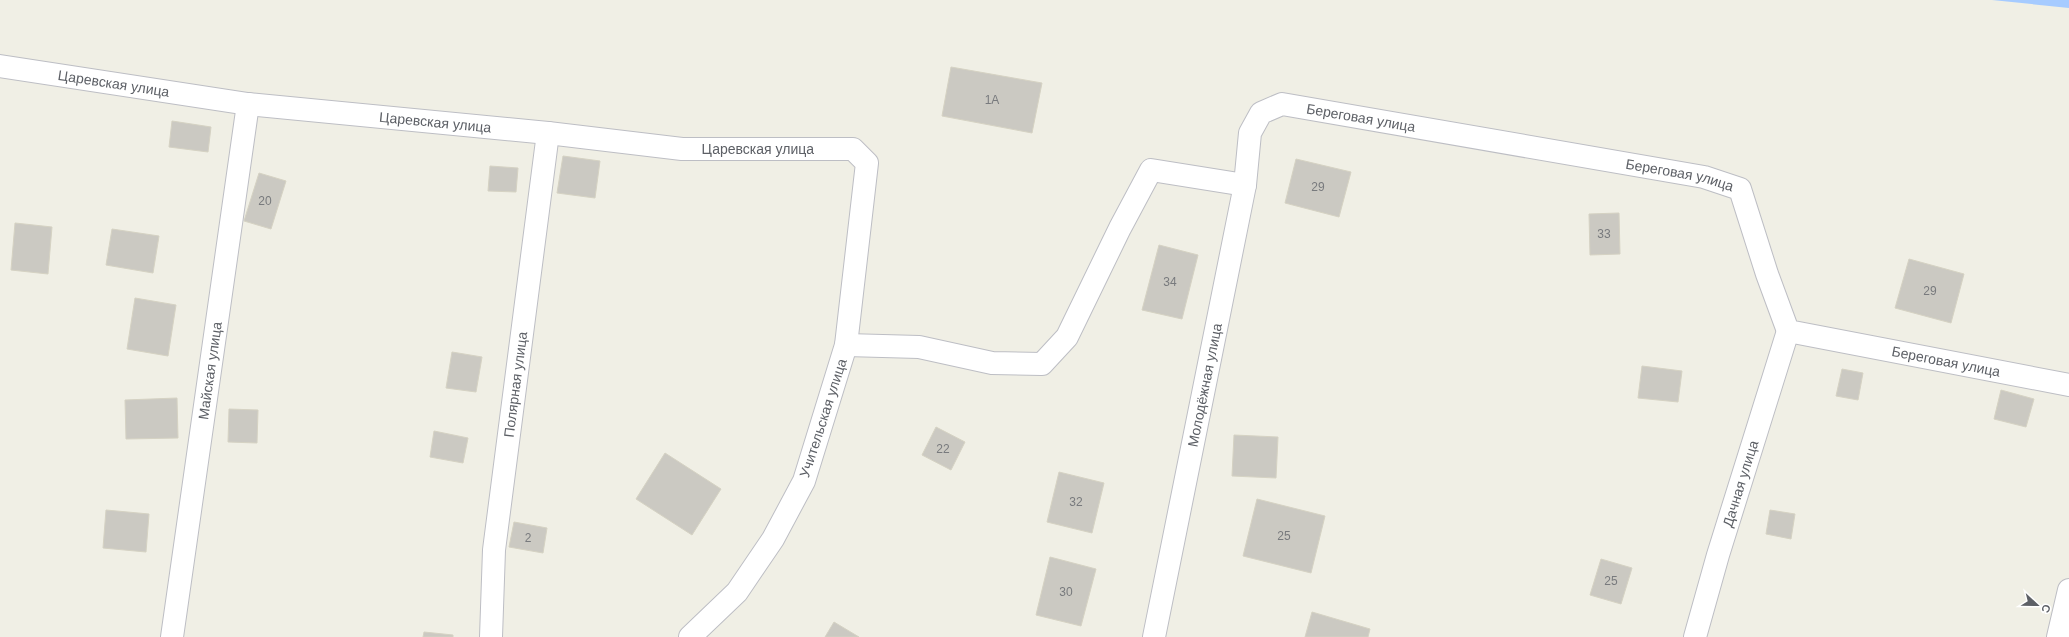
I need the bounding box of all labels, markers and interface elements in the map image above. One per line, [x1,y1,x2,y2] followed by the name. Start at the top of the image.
[57,67,171,100] street label: Царевская улица
[985,93,999,107] house number: 1А
[1305,100,1417,135] street label: Береговая улица
[378,109,492,135] street label: Царевская улица
[701,141,814,157] street label: Царевская улица
[1624,156,1736,194] street label: Береговая улица
[1311,180,1325,194] house number: 29
[258,194,272,208] house number: 20
[1597,227,1611,241] house number: 33
[1163,275,1177,289] house number: 34
[1923,284,1937,298] house number: 29
[195,321,225,421] street label: Майская улица
[1184,322,1225,448] street label: Молодёжная улица
[501,330,530,438] street label: Полярная улица
[1890,343,2002,380] street label: Береговая улица
[796,356,850,480] street label: Учительская улица
[1719,438,1761,529] street label: Дачная улица
[936,442,950,456] house number: 22
[1069,495,1083,509] house number: 32
[1277,529,1291,543] house number: 25
[525,531,532,545] house number: 2
[1604,574,1618,588] house number: 25
[1059,585,1073,599] house number: 30
[2017,585,2057,625] north arrow
[2039,603,2053,615] text: С

